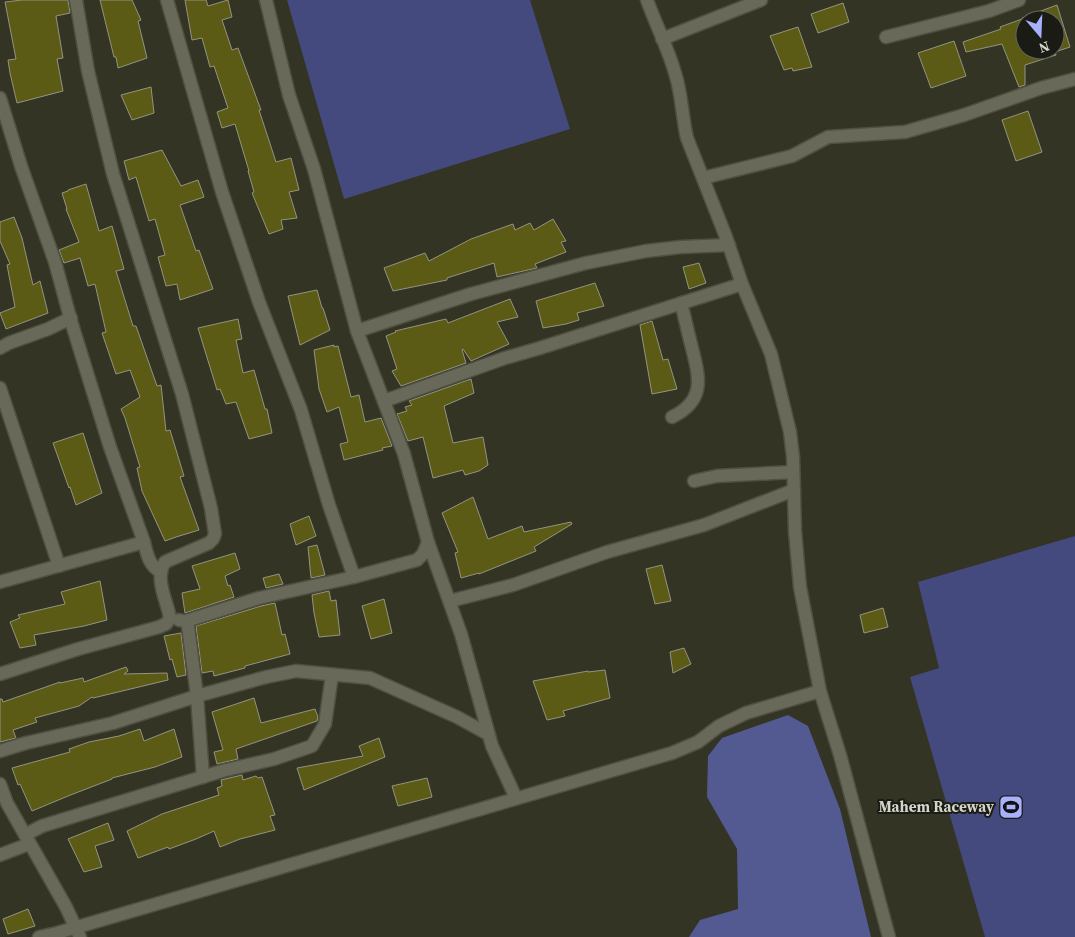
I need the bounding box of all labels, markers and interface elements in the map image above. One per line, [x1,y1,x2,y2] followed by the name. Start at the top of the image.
[1015,10,1065,60] north arrow
[1036,36,1052,58] text: N
[998,794,1024,820] sports icon: Mahem Raceway
[878,796,994,817] place label: Mahem Raceway

